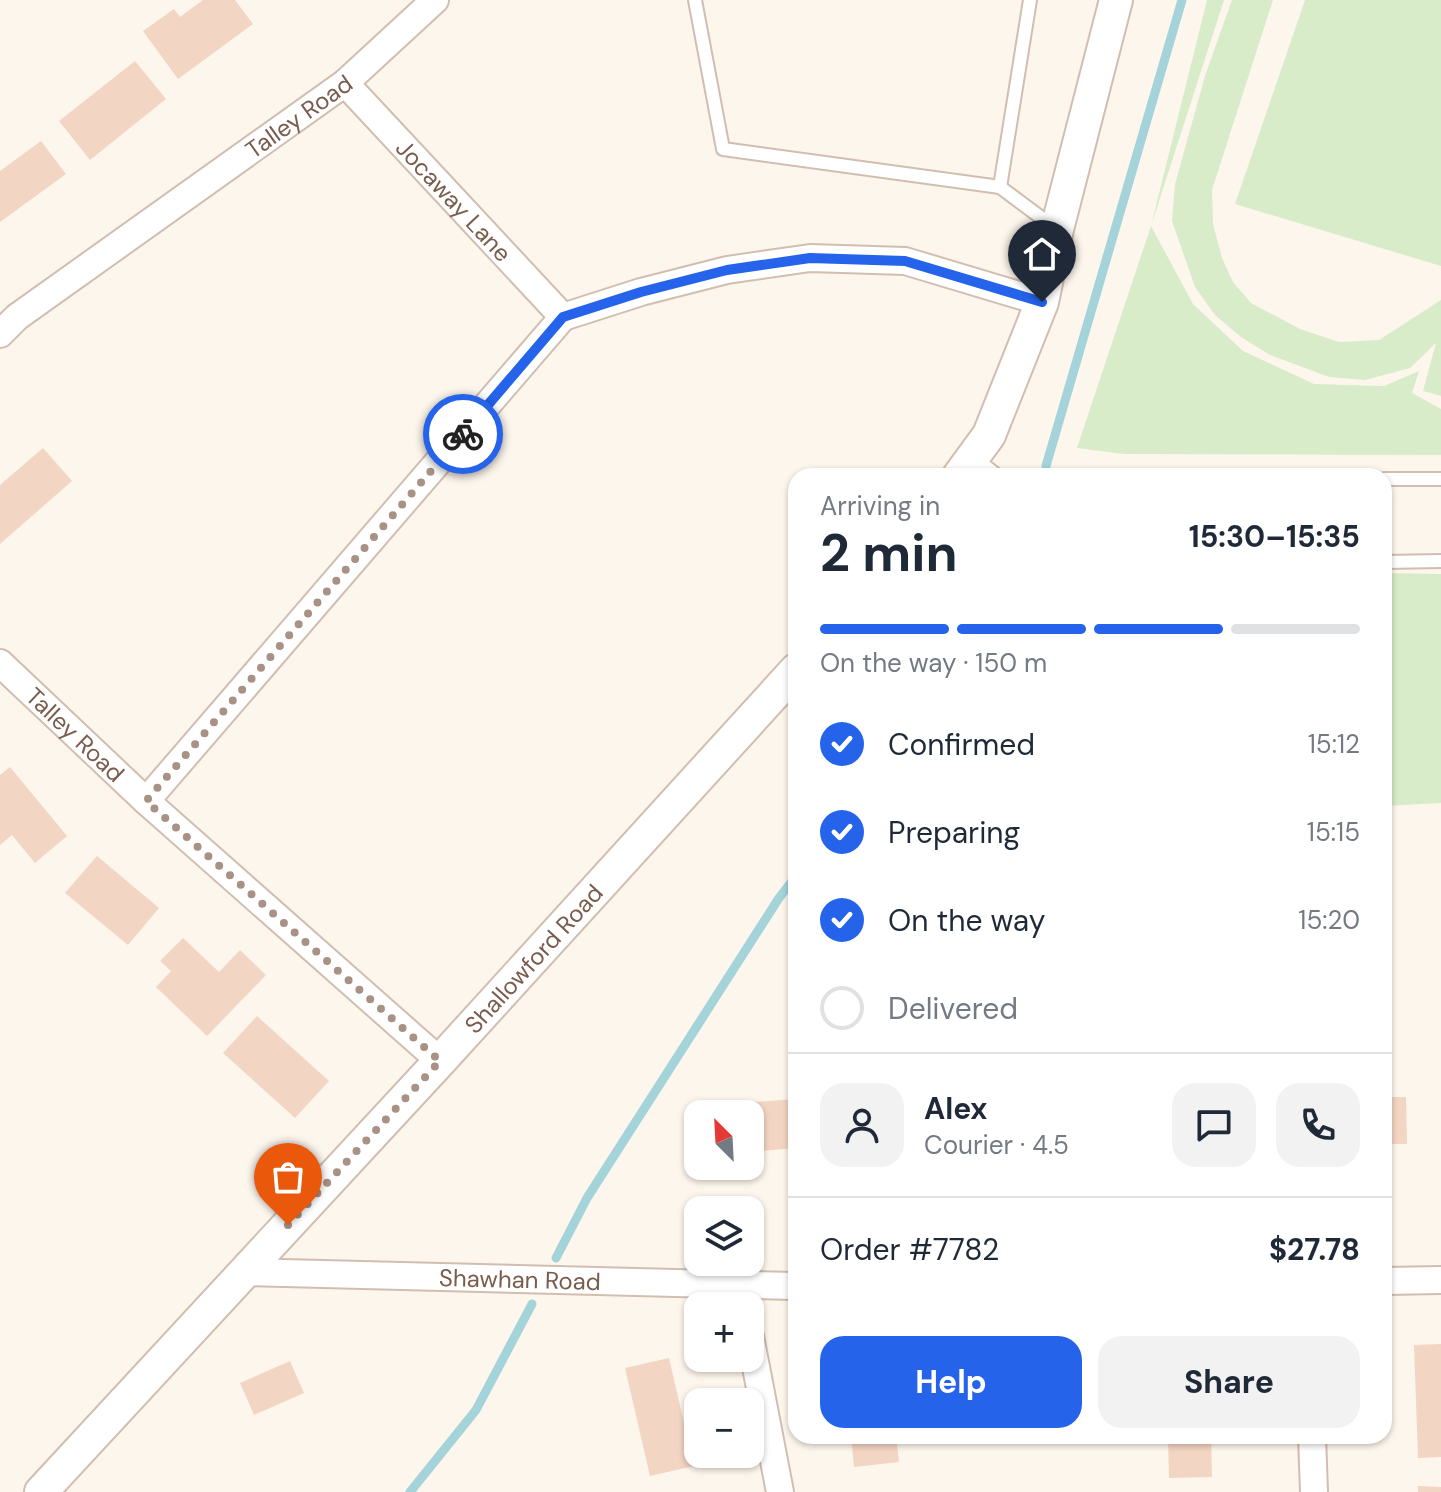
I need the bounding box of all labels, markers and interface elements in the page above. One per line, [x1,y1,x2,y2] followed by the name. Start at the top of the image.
[239,67,358,165] street label: Talley Road
[389,132,519,268] street label: Jocaway Lane
[1008,220,1076,302] pin
[1020,232,1064,276] icon: home
[423,394,503,474] courier
[441,412,485,456] icon: bike
[820,489,940,523] text: Arriving in
[1189,517,1360,556] text: 15:30–15:35
[820,519,958,587] text: 2 min
[820,646,1047,680] text: On the way · 150 m
[20,680,131,788] street label: Talley Road
[820,722,864,766] icon: check
[888,725,1035,764] text: Confirmed
[1308,727,1360,761] text: 15:12
[820,810,864,854] icon: check
[888,813,1020,852] text: Preparing
[1307,815,1360,849] text: 15:15
[457,877,609,1040] street label: Shallowford Road
[820,898,864,942] icon: check
[888,901,1045,940] text: On the way
[1298,903,1360,937] text: 15:20
[888,989,1018,1028] text: Delivered
[820,1083,904,1167] button: person
[1172,1083,1256,1167] button: chat
[1276,1083,1360,1167] button: phone
[924,1089,987,1128] text: Alex
[684,1100,764,1180] north arrow
[684,1100,764,1468] map controls
[924,1128,1069,1162] text: Courier · 4.5
[254,1143,322,1225] pin
[266,1155,310,1199] icon: bag
[684,1196,764,1276] button: layers
[820,1230,999,1269] text: Order #7782
[1269,1230,1360,1269] text: $27.78
[439,1261,601,1297] street label: Shawhan Road
[684,1292,764,1372] button: +
[820,1336,1082,1428] button: Help
[1098,1336,1360,1428] button: Share
[684,1388,764,1468] button: −

